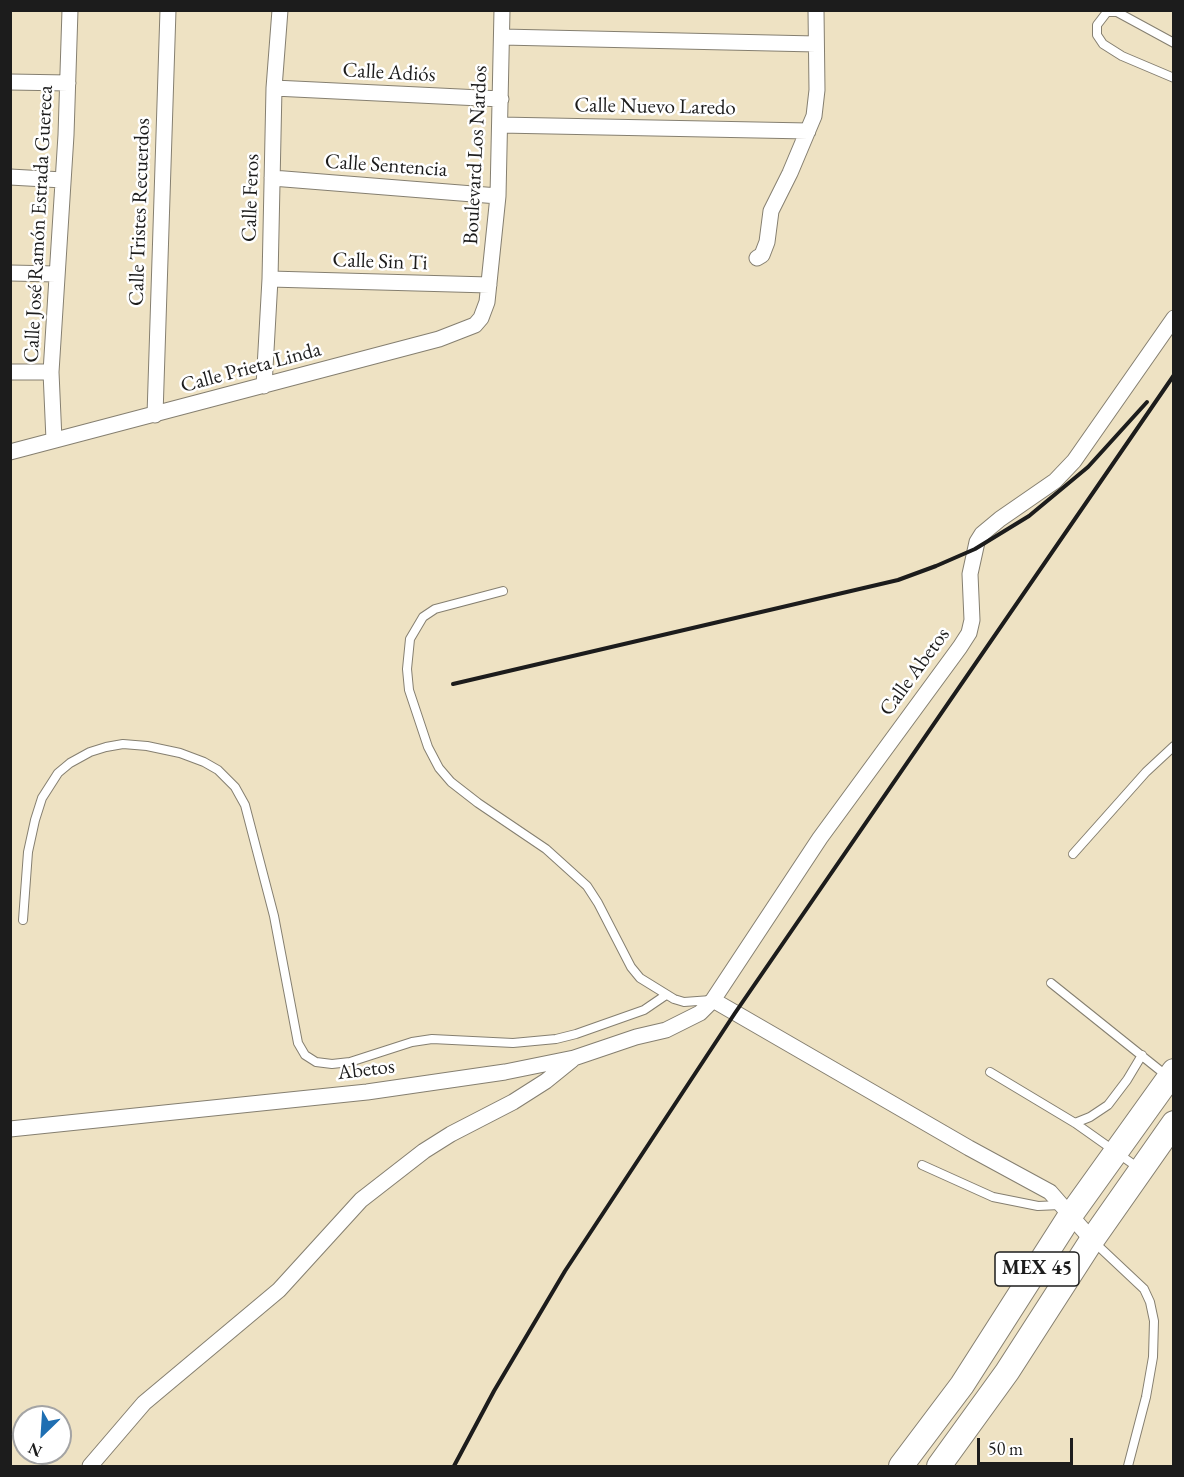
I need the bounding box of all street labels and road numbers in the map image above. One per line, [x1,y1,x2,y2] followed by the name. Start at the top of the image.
[342,58,436,88] street label: Calle Adiós
[459,65,493,245] street label: Boulevard Los Nardos
[19,85,59,363] street label: Calle José Ramón Estrada Guereca
[574,93,736,121] street label: Calle Nuevo Laredo
[124,118,156,306] street label: Calle Tristes Recuerdos
[324,149,448,183] street label: Calle Sentencia
[237,153,265,243] street label: Calle Feros
[332,248,428,276] street label: Calle Sin Ti
[178,337,324,399] street label: Calle Prieta Linda
[875,623,955,721] street label: Calle Abetos
[336,1054,396,1086] street label: Abetos
[995,1252,1079,1286] road number: MEX 45

